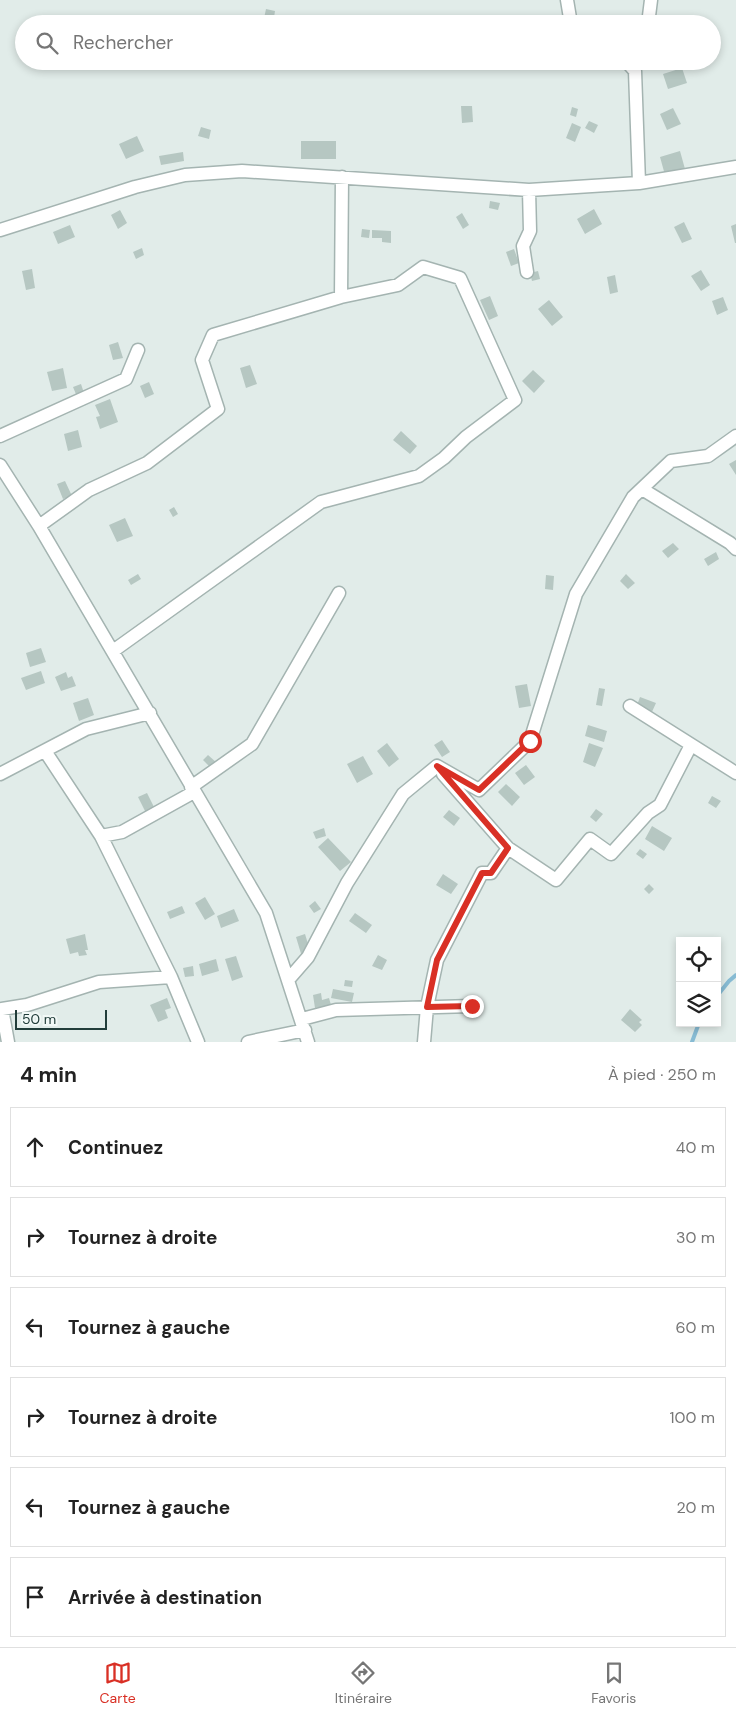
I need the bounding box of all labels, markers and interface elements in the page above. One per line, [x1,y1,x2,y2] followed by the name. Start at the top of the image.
[15,15,721,70] search box
[33,29,61,57] icon: search
[73,30,173,55] text: Rechercher
[519,730,542,753] route start
[676,937,721,1027] map controls
[676,937,721,982] button: locate
[676,982,721,1027] button: layers
[461,995,484,1018] route end
[15,1007,108,1030] scale bar
[22,1010,56,1028] text: 50 m
[20,1061,77,1089] text: 4 min
[608,1064,716,1085] text: À pied · 250 m
[21,1133,49,1161] icon: ahead
[68,1135,163,1160] text: Continuez
[676,1137,715,1158] text: 40 m
[21,1223,49,1251] icon: right
[68,1225,218,1250] text: Tournez à droite
[676,1227,715,1248] text: 30 m
[21,1313,49,1341] icon: left
[68,1315,230,1340] text: Tournez à gauche
[675,1317,715,1338] text: 60 m
[21,1403,49,1431] icon: right
[68,1405,218,1430] text: Tournez à droite
[670,1407,715,1428] text: 100 m
[21,1493,49,1521] icon: left
[68,1495,230,1520] text: Tournez à gauche
[676,1497,715,1518] text: 20 m
[21,1583,49,1611] icon: arrive
[68,1585,262,1610] text: Arrivée à destination
[100,1659,136,1707] tab: Carte
[335,1659,392,1707] tab: Itinéraire
[591,1659,636,1707] tab: Favoris

